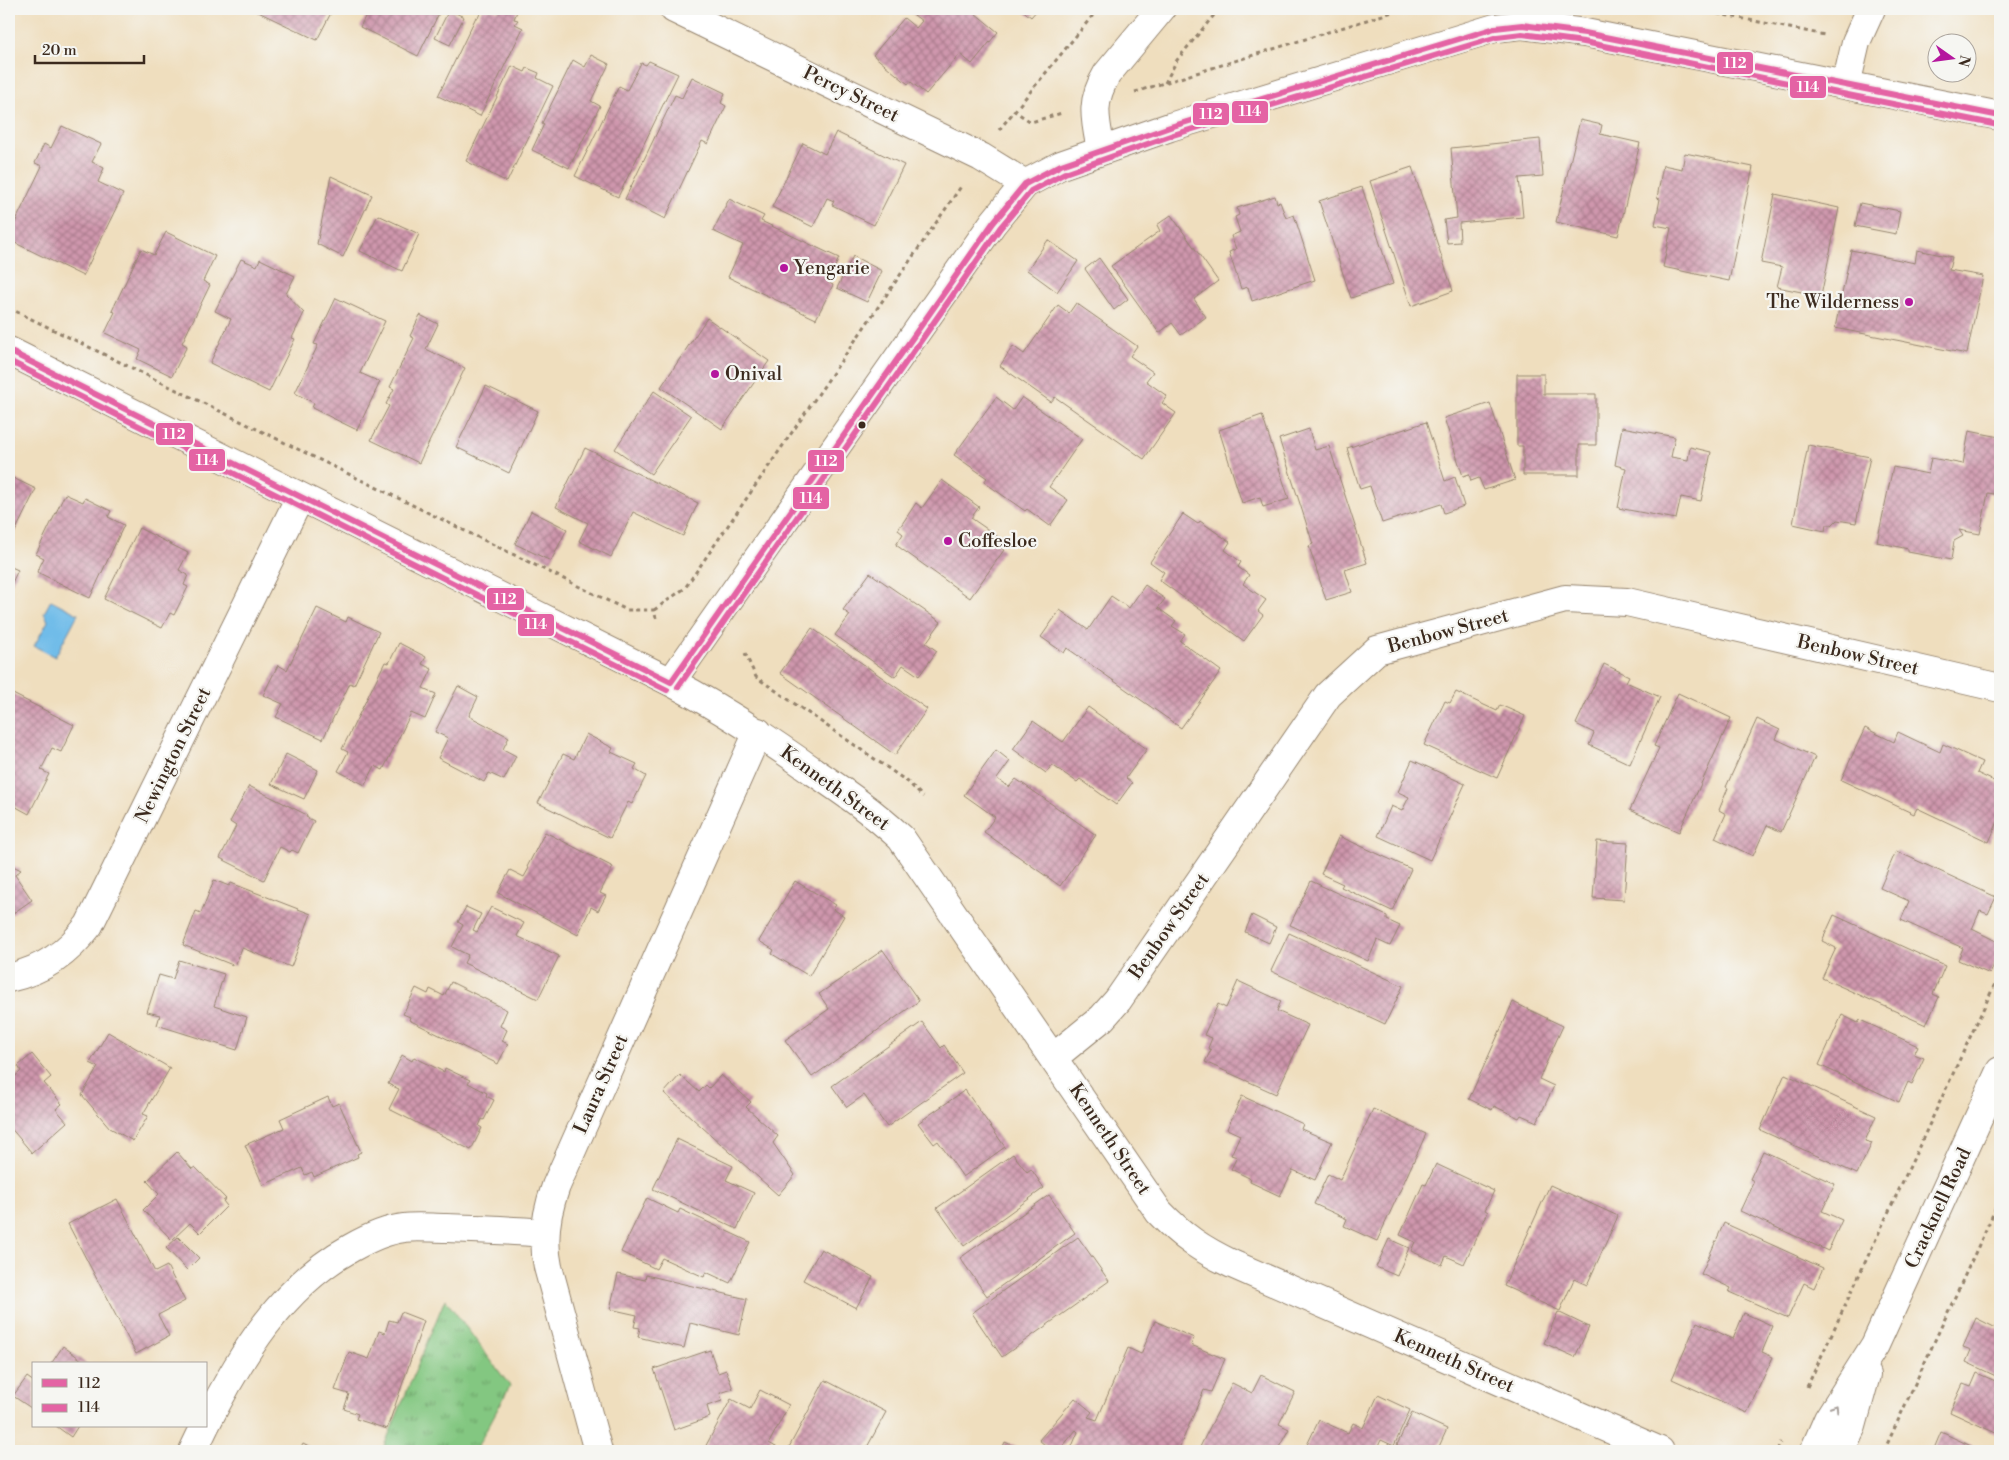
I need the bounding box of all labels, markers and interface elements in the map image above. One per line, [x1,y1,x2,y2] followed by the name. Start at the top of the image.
[35,32,144,64] scale bar
[1926,32,1976,82] north arrow
[42,41,77,60] text: 20 m
[1716,51,1754,75] line badge: 112
[1954,53,1974,68] text: N
[1724,55,1747,73] text: 112
[799,60,903,128] street label: Percy Street
[1789,75,1827,99] line badge: 114
[1797,79,1819,97] text: 114
[1231,100,1269,124] line badge: 114
[1192,102,1230,126] line badge: 112
[1239,103,1261,121] text: 114
[1200,106,1223,124] text: 112
[793,256,870,280] place label: Yengarie
[778,262,790,274] marker: Yengarie
[1766,290,1899,314] place label: The Wilderness
[1903,296,1915,308] marker: The Wilderness
[725,362,782,386] place label: Onival
[709,368,721,380] marker: Onival
[857,420,867,430] unlabelled marker
[155,422,194,446] line badge: 112
[163,426,186,444] text: 112
[188,448,226,472] line badge: 114
[807,449,845,473] line badge: 112
[196,452,218,470] text: 114
[815,453,838,471] text: 112
[792,486,830,510] line badge: 114
[800,490,822,508] text: 114
[958,529,1037,553] place label: Coffesloe
[942,535,954,547] marker: Coffesloe
[486,587,525,611] line badge: 112
[494,591,517,609] text: 112
[1384,603,1511,659] street label: Benbow Street
[517,613,555,637] line badge: 114
[525,616,547,634] text: 114
[1794,629,1921,681] street label: Benbow Street
[130,683,216,827] street label: Newington Street
[776,740,895,836] street label: Kenneth Street
[1123,868,1215,985] street label: Benbow Street
[568,1030,634,1137] street label: Laura Street
[1064,1079,1156,1200] street label: Kenneth Street
[1900,1144,1977,1272] street label: Cracknell Road
[1390,1324,1518,1398] street label: Kenneth Street
[32,1362,208,1428] legend
[78,1374,100,1393] text: 112
[78,1398,100,1417] text: 114
[1829,1404,1839,1413] one-way arrow

